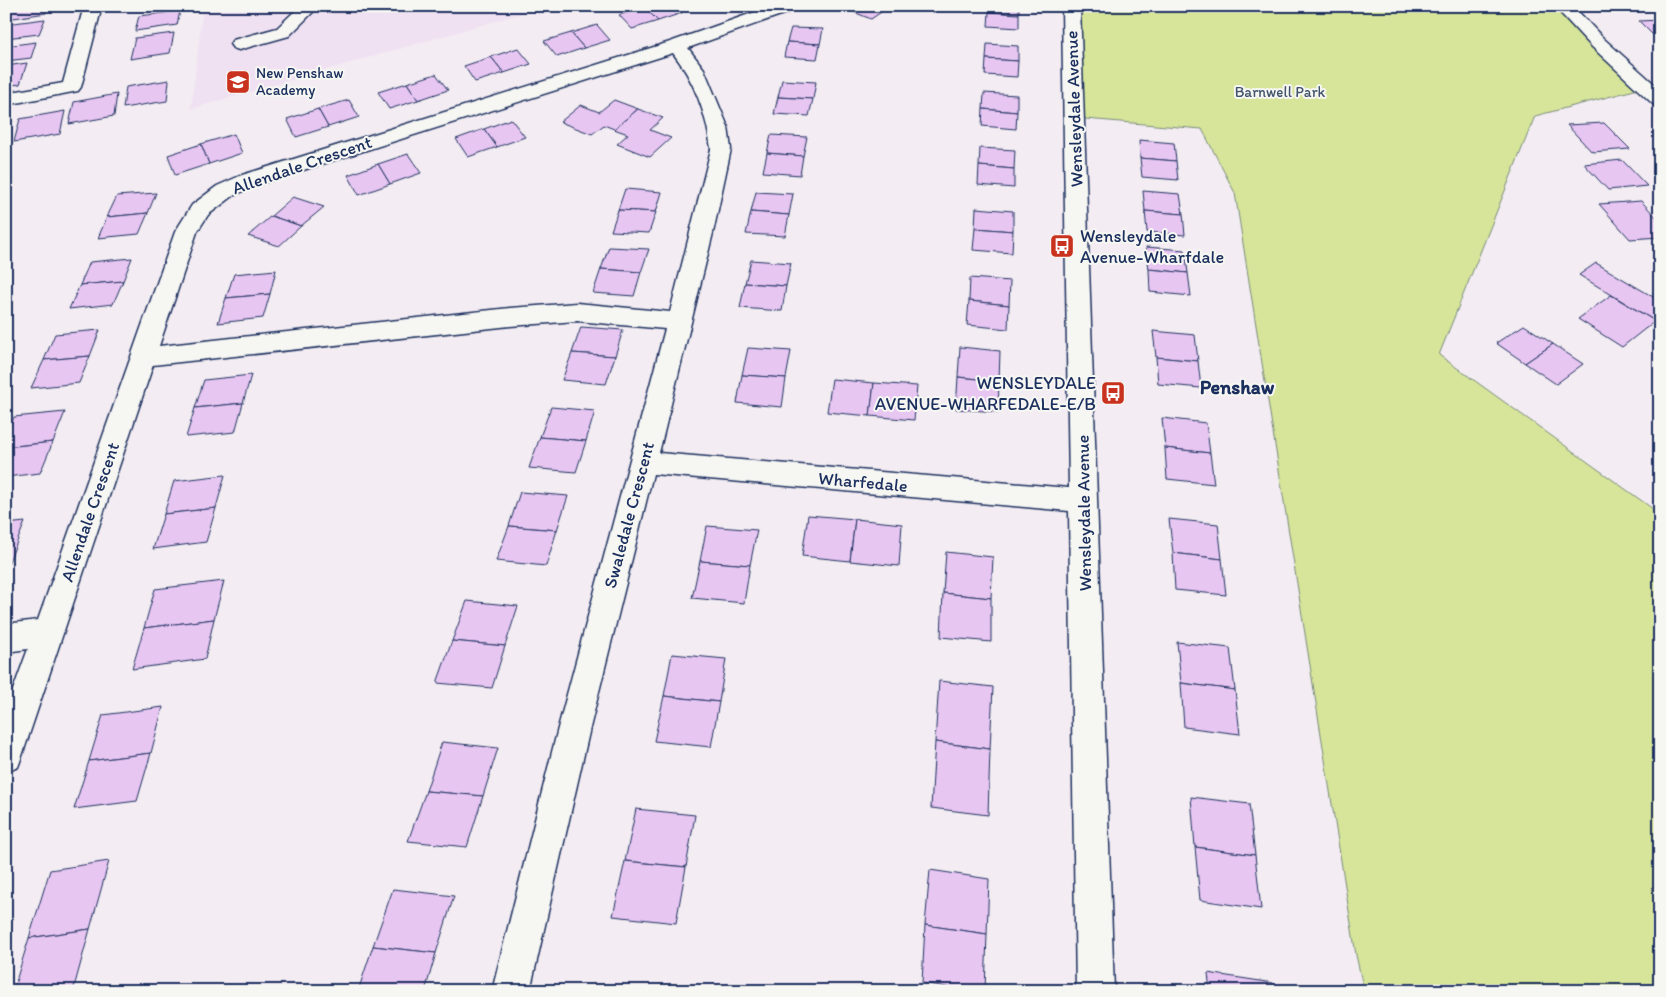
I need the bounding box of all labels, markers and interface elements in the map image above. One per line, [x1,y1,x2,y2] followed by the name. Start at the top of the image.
[1060,30,1088,188] street label: Wensleydale Avenue
[256,64,343,99] place label: New Penshaw Academy
[225,69,251,95] school or university icon: New Penshaw Academy
[1235,83,1326,101] park label: Barnwell Park
[229,131,375,199] street label: Allendale Crescent
[1080,225,1224,268] place label: Wensleydale Avenue-Wharfdale
[1049,233,1075,259] bus stop icon: Wensleydale Avenue-Wharfdale
[875,372,1096,415] place label: WENSLEYDALE AVENUE-WHARFEDALE-E/B
[1200,375,1275,399] district label: Penshaw
[1100,380,1126,406] bus stop icon: WENSLEYDALE AVENUE-WHARFEDALE-E/B
[1072,434,1096,592] street label: Wensleydale Avenue
[56,439,124,585] street label: Allendale Crescent
[599,439,659,591] street label: Swaledale Crescent
[817,467,909,497] street label: Wharfedale

